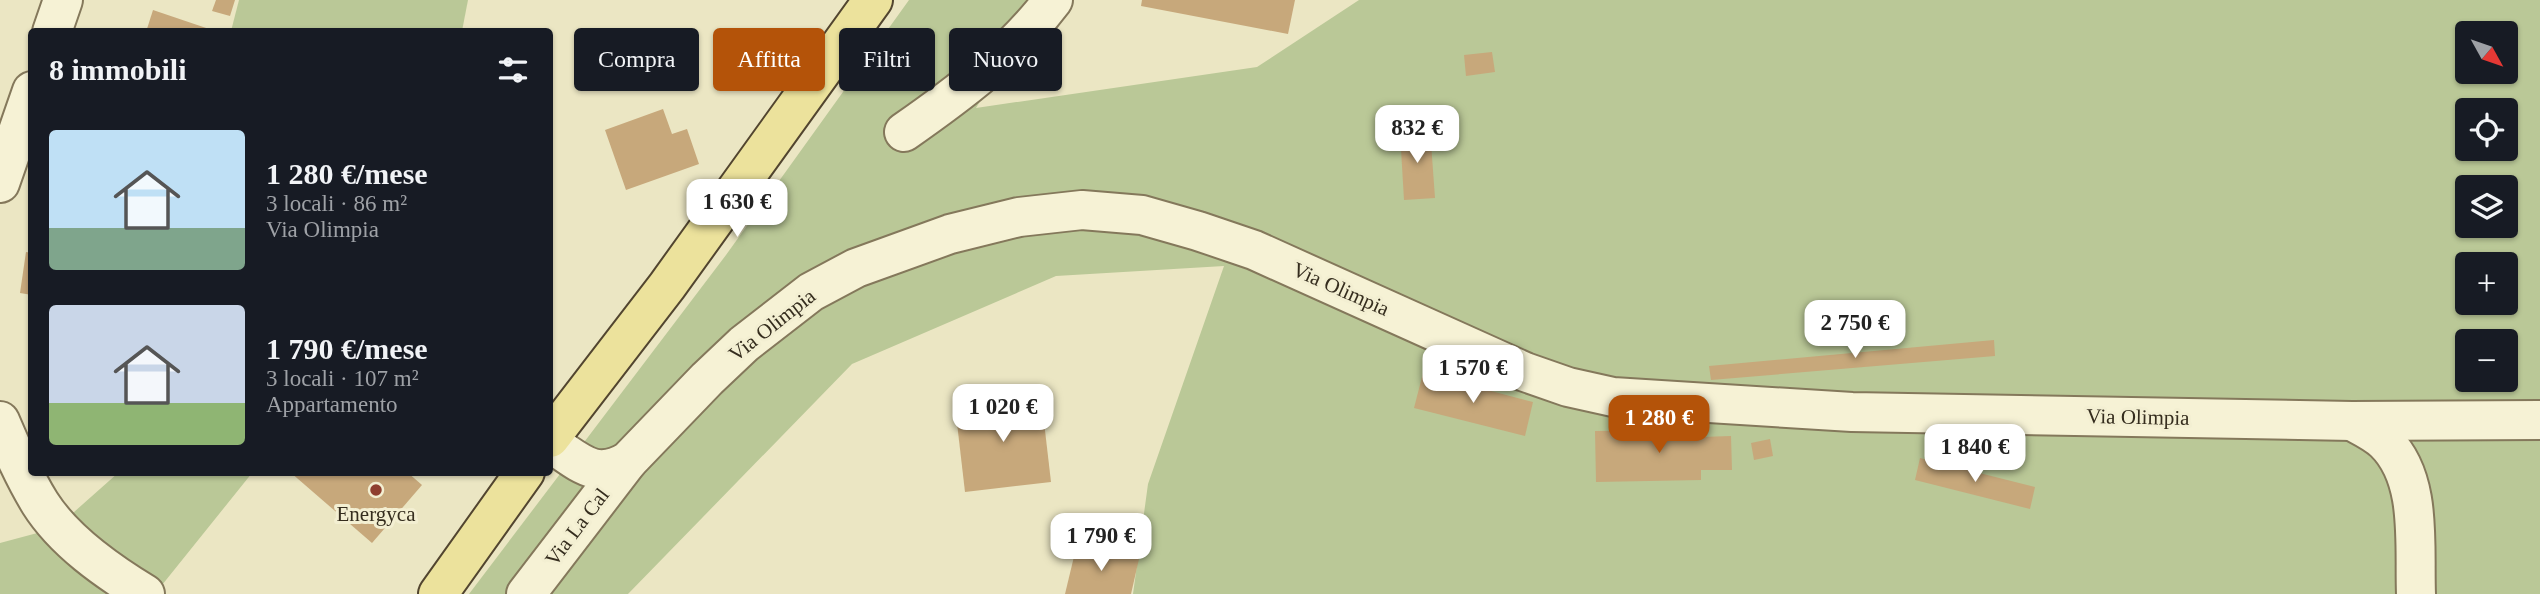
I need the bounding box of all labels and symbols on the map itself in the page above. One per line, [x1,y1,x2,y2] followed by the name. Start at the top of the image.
[2455,21,2518,84] north arrow
[1368,106,1466,165] pin: 832 €
[672,180,802,239] pin: 1 630 €
[1289,257,1394,321] street label: Via Olimpia
[724,283,821,366] street label: Via Olimpia
[1790,300,1920,360] pin: 2 750 €
[1408,346,1538,405] pin: 1 570 €
[938,384,1068,444] pin: 1 020 €
[1594,396,1724,455] pin: 1 280 €
[2086,404,2190,430] street label: Via Olimpia
[1910,424,2040,484] pin: 1 840 €
[368,482,384,498] marker: Energyca
[540,483,614,571] street label: Via La Cal
[337,502,416,526] place label: Energyca
[1036,514,1166,573] pin: 1 790 €

